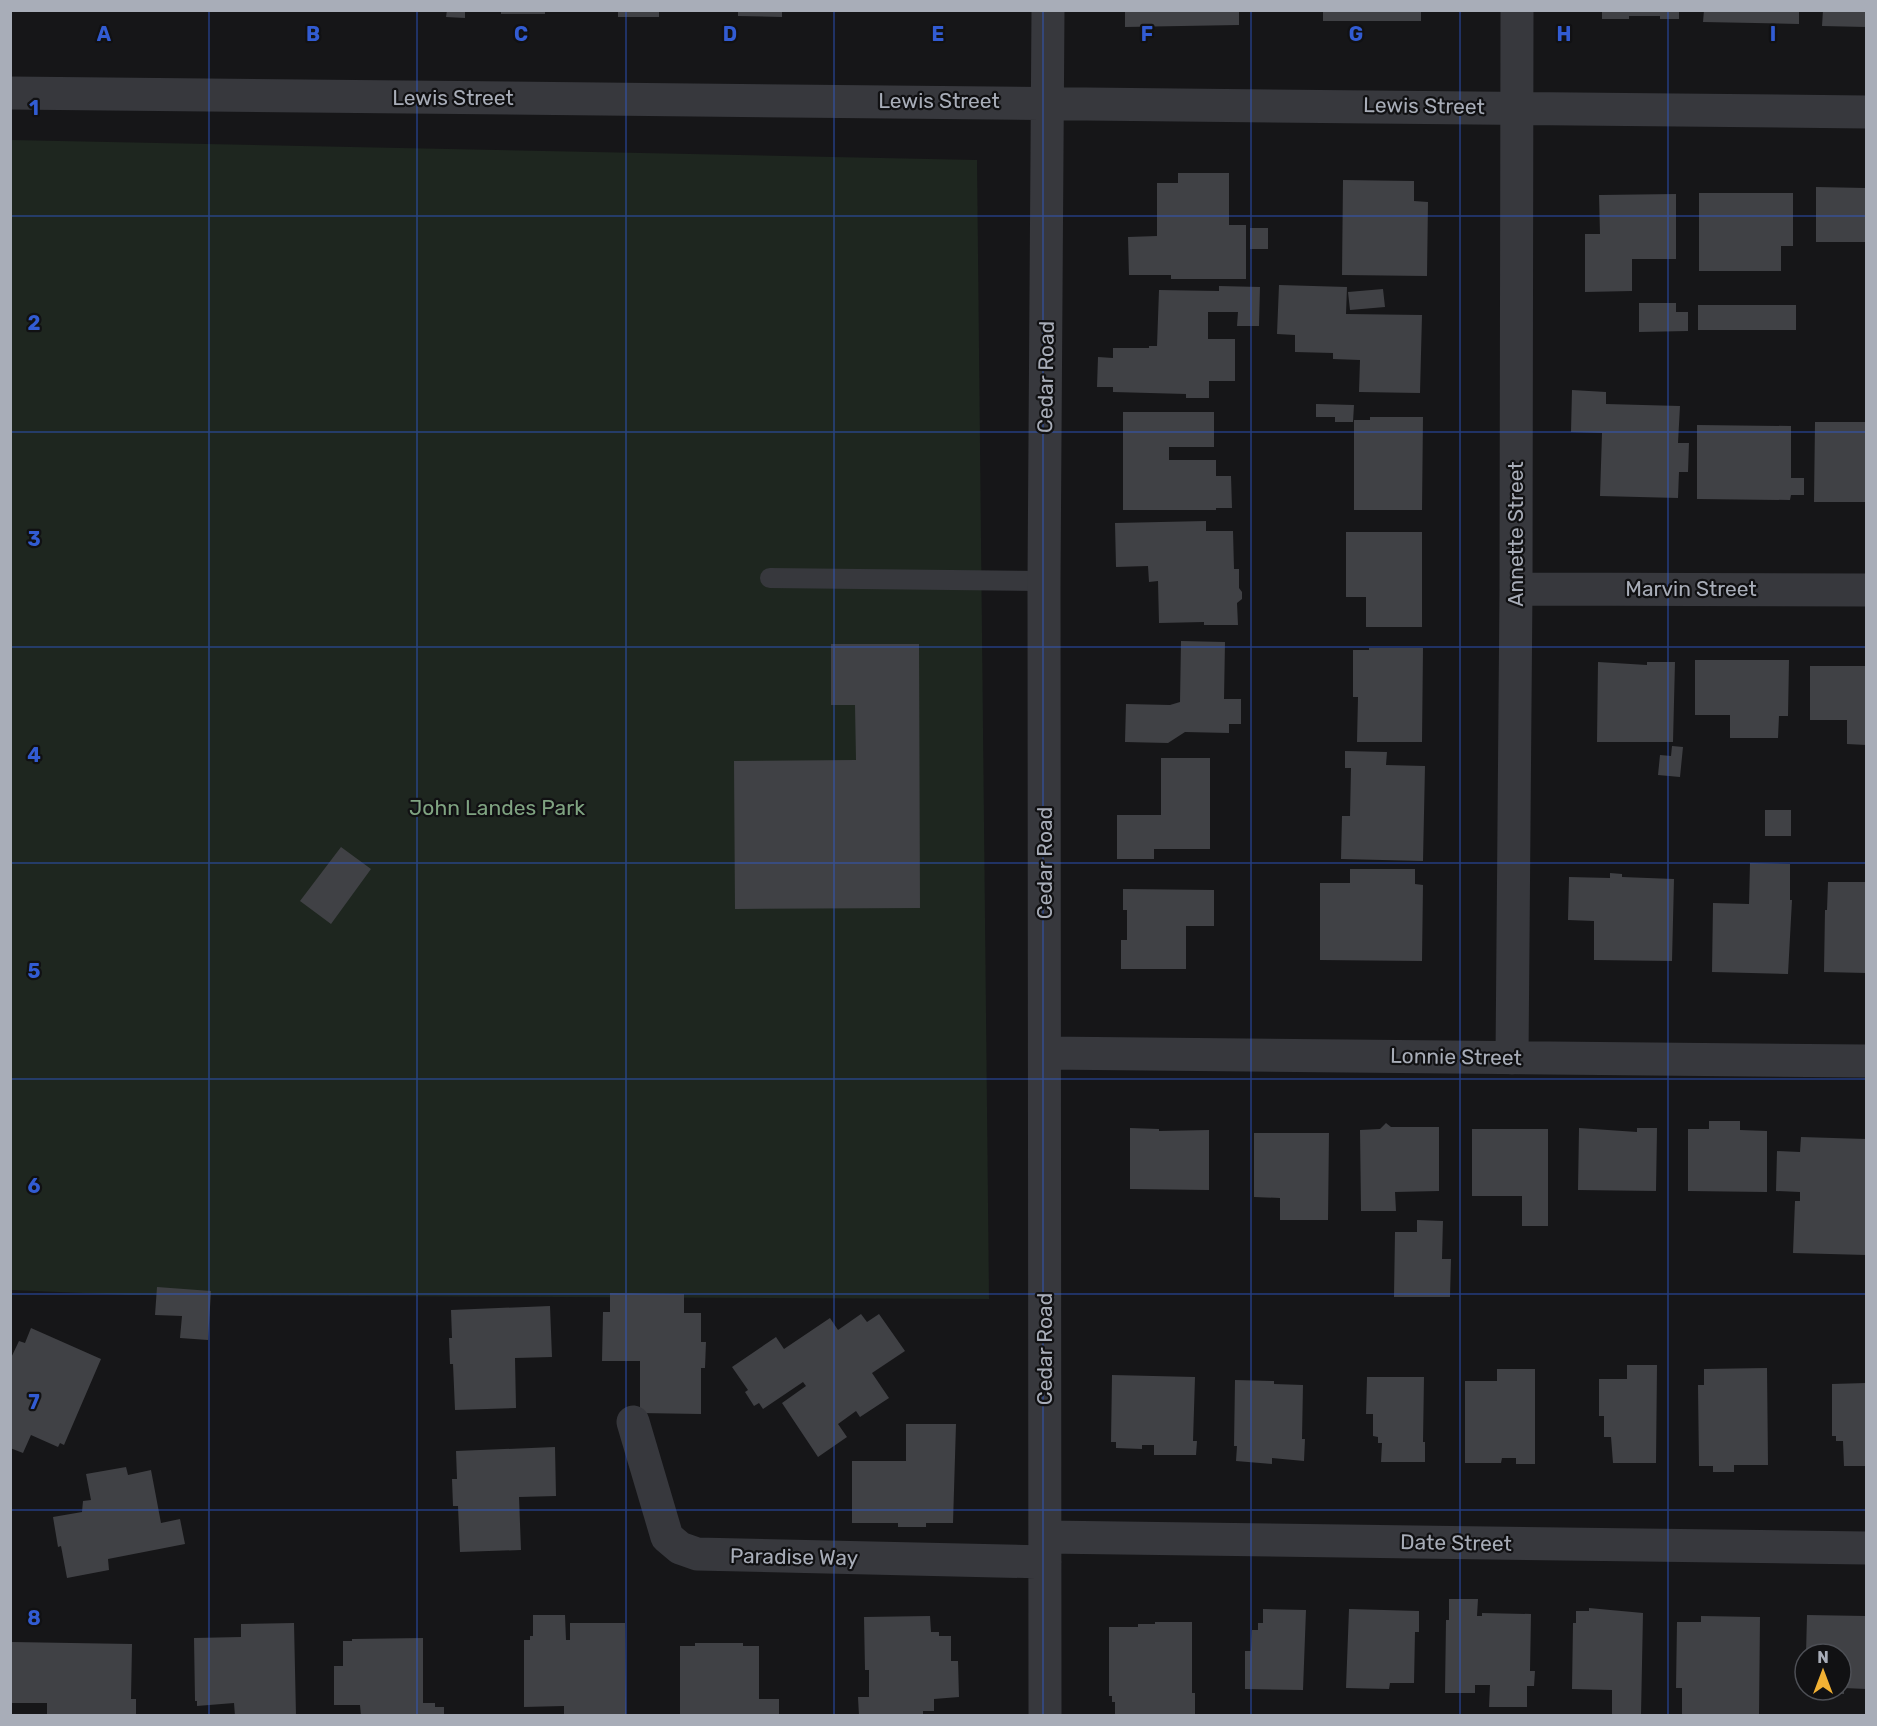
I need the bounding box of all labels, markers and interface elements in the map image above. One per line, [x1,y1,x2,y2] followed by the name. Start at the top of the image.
[97,22,112,46] text: A
[306,22,320,46] text: B
[514,22,528,46] text: C
[723,22,737,46] text: D
[932,22,944,46] text: E
[1141,22,1153,46] text: F
[1349,22,1363,46] text: G
[1557,22,1571,46] text: H
[1770,22,1776,46] text: I
[392,85,514,110] street label: Lewis Street
[878,88,1000,113] street label: Lewis Street
[1363,92,1485,119] street label: Lewis Street
[29,96,39,120] text: 1
[28,311,41,335] text: 2
[1032,321,1059,433] street label: Cedar Road
[1503,461,1528,607] street label: Annette Street
[27,527,41,551] text: 3
[1625,576,1757,601] street label: Marvin Street
[27,743,41,767] text: 4
[409,795,585,820] park label: John Landes Park
[1032,807,1057,919] street label: Cedar Road
[28,959,41,983] text: 5
[1390,1043,1522,1070] street label: Lonnie Street
[27,1174,41,1198] text: 6
[1032,1293,1057,1405] street label: Cedar Road
[28,1390,40,1414] text: 7
[1400,1529,1512,1556] street label: Date Street
[730,1543,859,1570] street label: Paradise Way
[27,1606,41,1630] text: 8
[1793,1642,1853,1702] north arrow
[1817,1648,1829,1667] text: N

